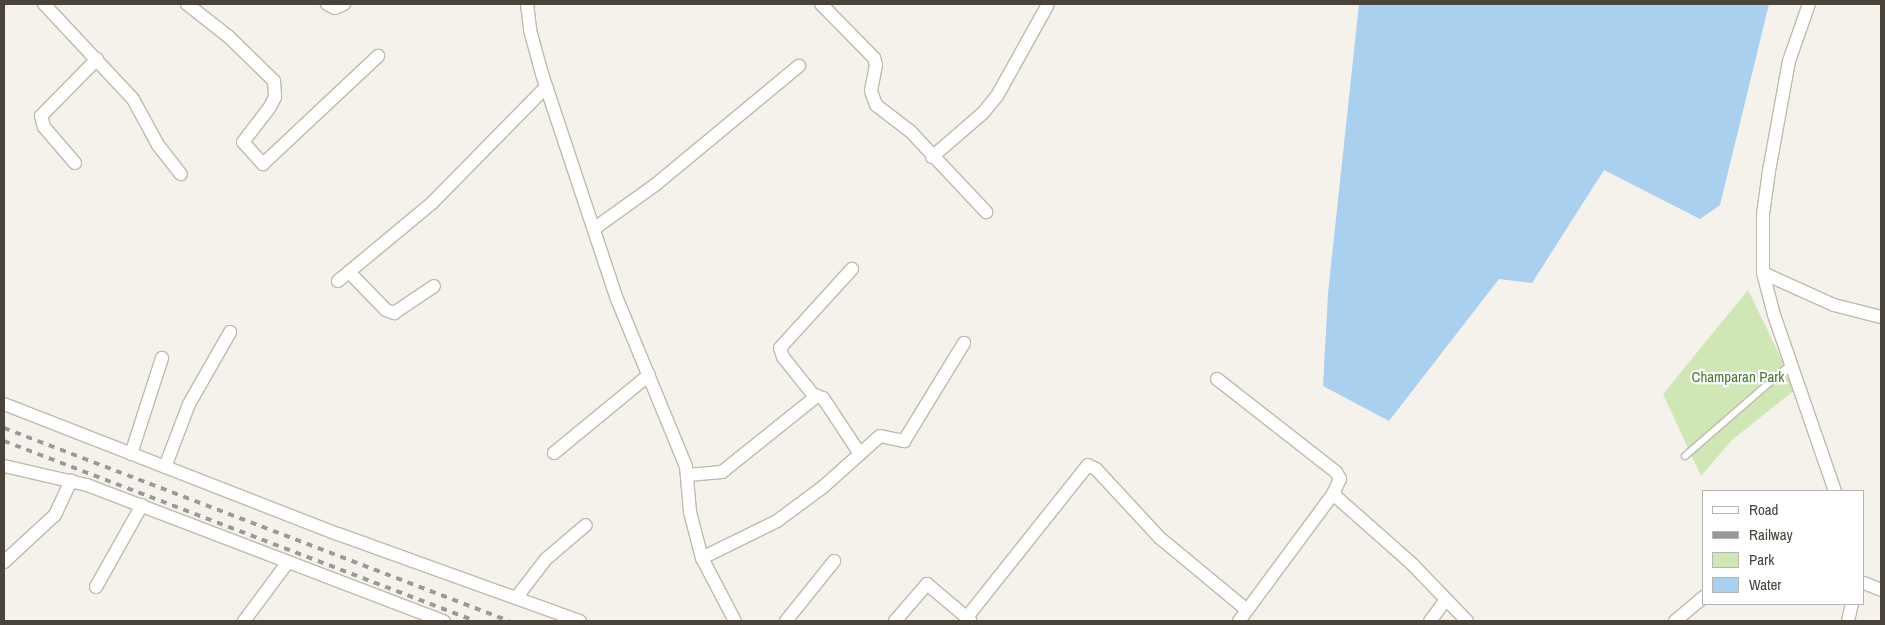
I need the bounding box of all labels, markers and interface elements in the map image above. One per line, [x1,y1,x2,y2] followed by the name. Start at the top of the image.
[1692,368,1784,386] park label: Champaran Park
[1702,490,1865,605] legend
[1749,499,1778,520] text: Road
[1749,524,1793,545] text: Railway
[1749,549,1774,570] text: Park
[1749,574,1781,595] text: Water

